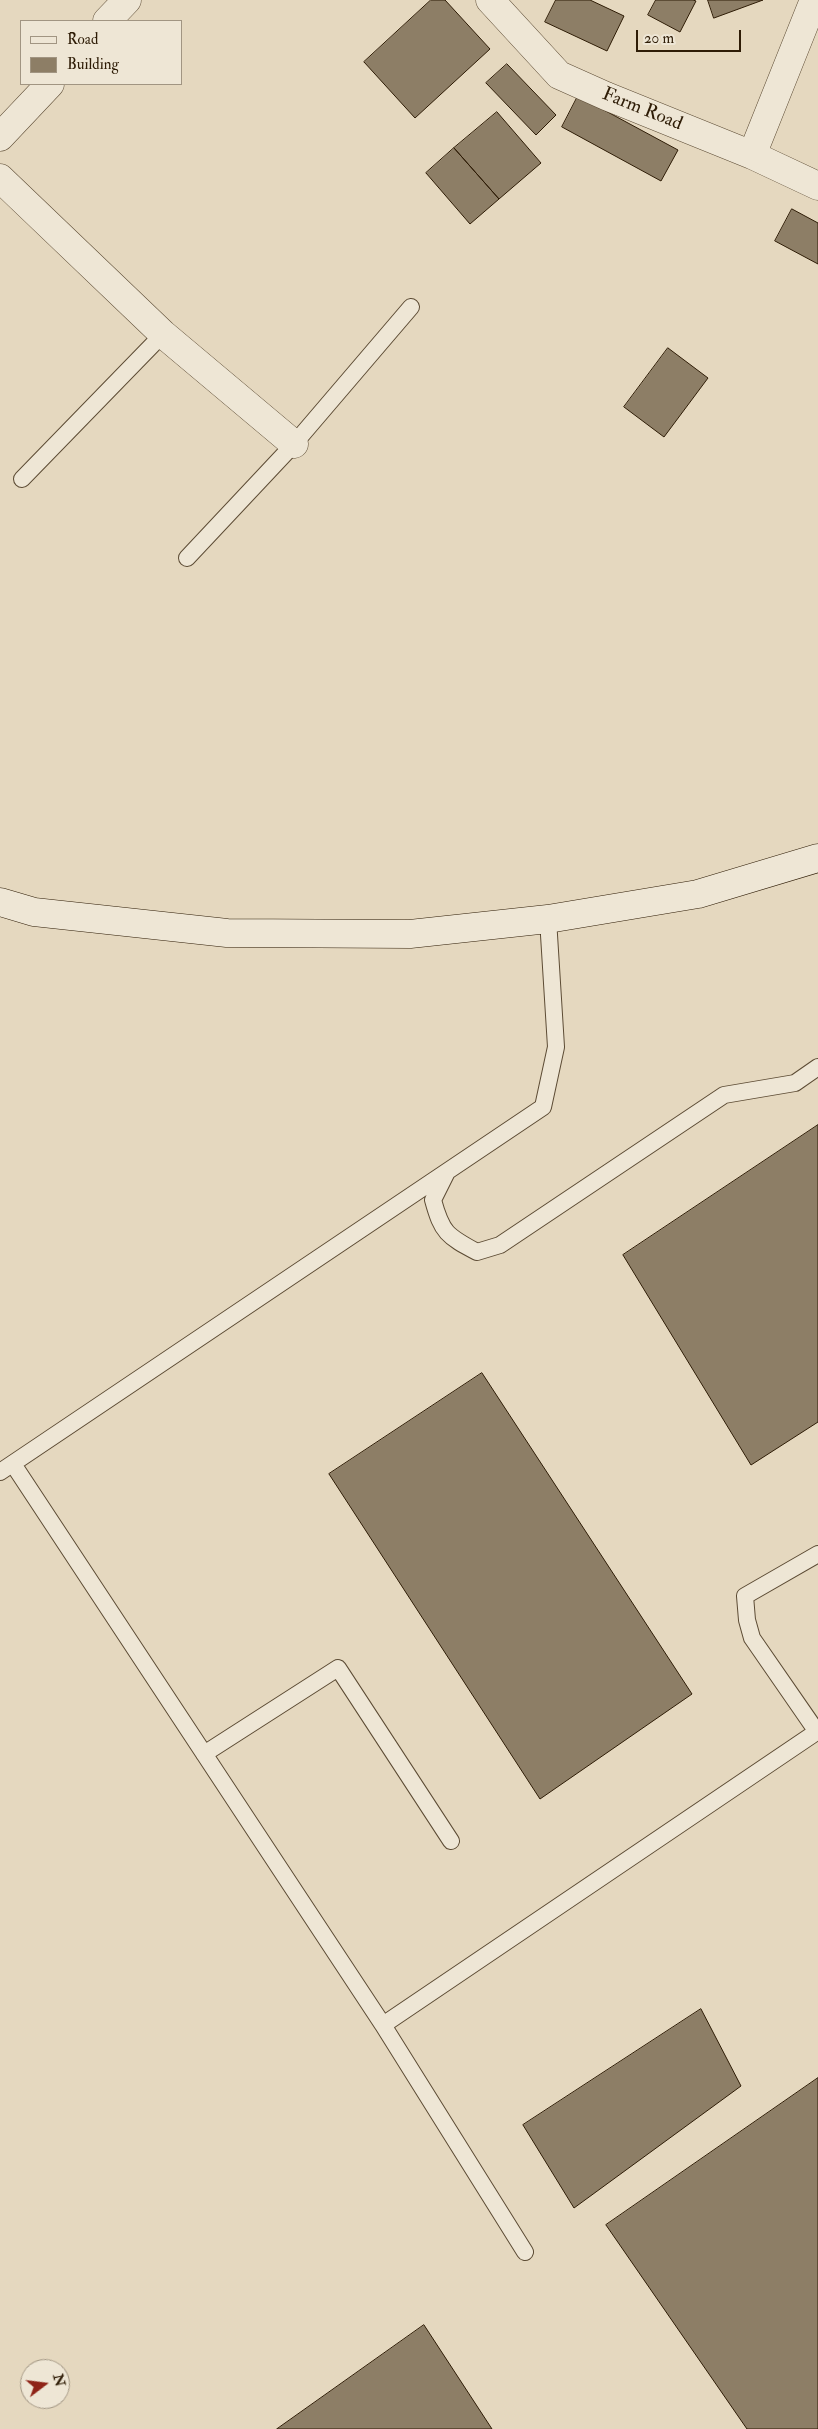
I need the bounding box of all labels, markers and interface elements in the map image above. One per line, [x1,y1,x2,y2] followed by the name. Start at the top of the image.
[20,20,182,85] legend
[638,20,743,52] scale bar
[644,29,674,48] text: 20 m
[67,30,98,49] text: Road
[67,55,119,74] text: Building
[598,84,686,136] street label: Farm Road
[20,2359,70,2409] north arrow
[49,2372,69,2388] text: N

